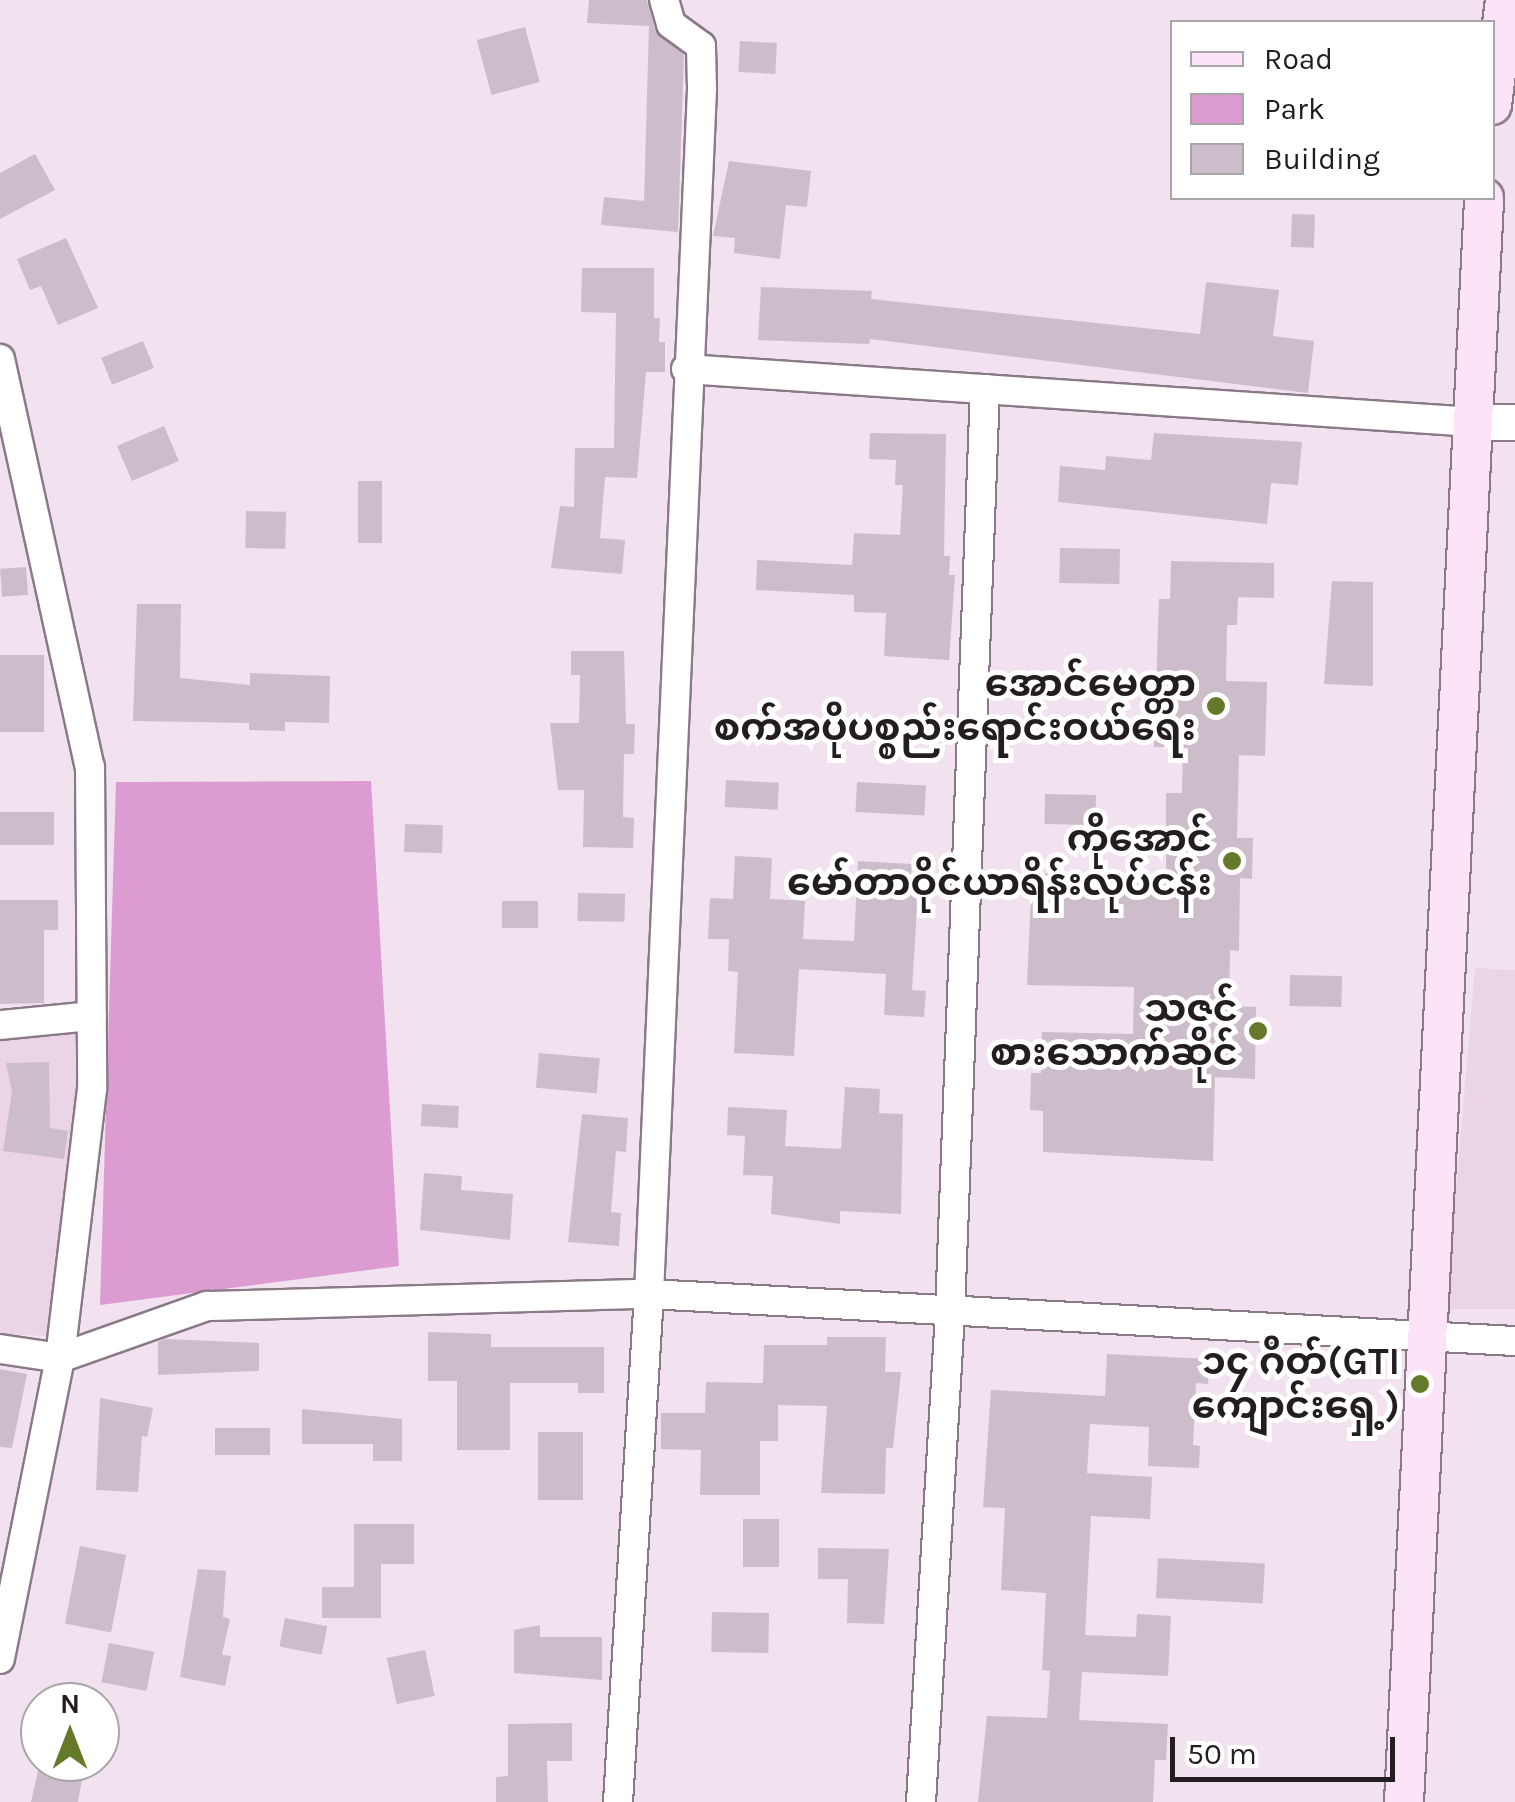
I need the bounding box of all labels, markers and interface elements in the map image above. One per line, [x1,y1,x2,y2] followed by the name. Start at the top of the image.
[1170,20,1495,200] legend
[1264,41,1333,77] text: Road
[1264,91,1325,127] text: Park
[1264,141,1380,177] text: Building
[714,661,1196,751] place label: အောင်မေတ္တာ စက်အပိုပစ္စည်းရောင်းဝယ်ရေး
[1205,695,1227,717] marker: အောင်မေတ္တာ စက်အပိုပစ္စည်းရောင်းဝယ်ရေး
[787,816,1212,906] place label: ကိုအောင် မော်တာဝိုင်ယာရိန်းလုပ်ငန်း
[1221,850,1243,872] marker: ကိုအောင် မော်တာဝိုင်ယာရိန်းလုပ်ငန်း
[990,986,1238,1076] place label: သဇင် စားသောက်ဆိုင်
[1247,1020,1269,1042] marker: သဇင် စားသောက်ဆိုင်
[1192,1339,1400,1428] place label: ၁၄ ဂိတ်(GTI ကျောင်းရှေ့)
[1409,1373,1431,1395] marker: ၁၄ ဂိတ်(GTI ကျောင်းရှေ့)
[20,1682,120,1782] north arrow
[60,1687,80,1720] text: N
[1175,1717,1400,1779] scale bar
[1187,1736,1257,1772] text: 50 m

